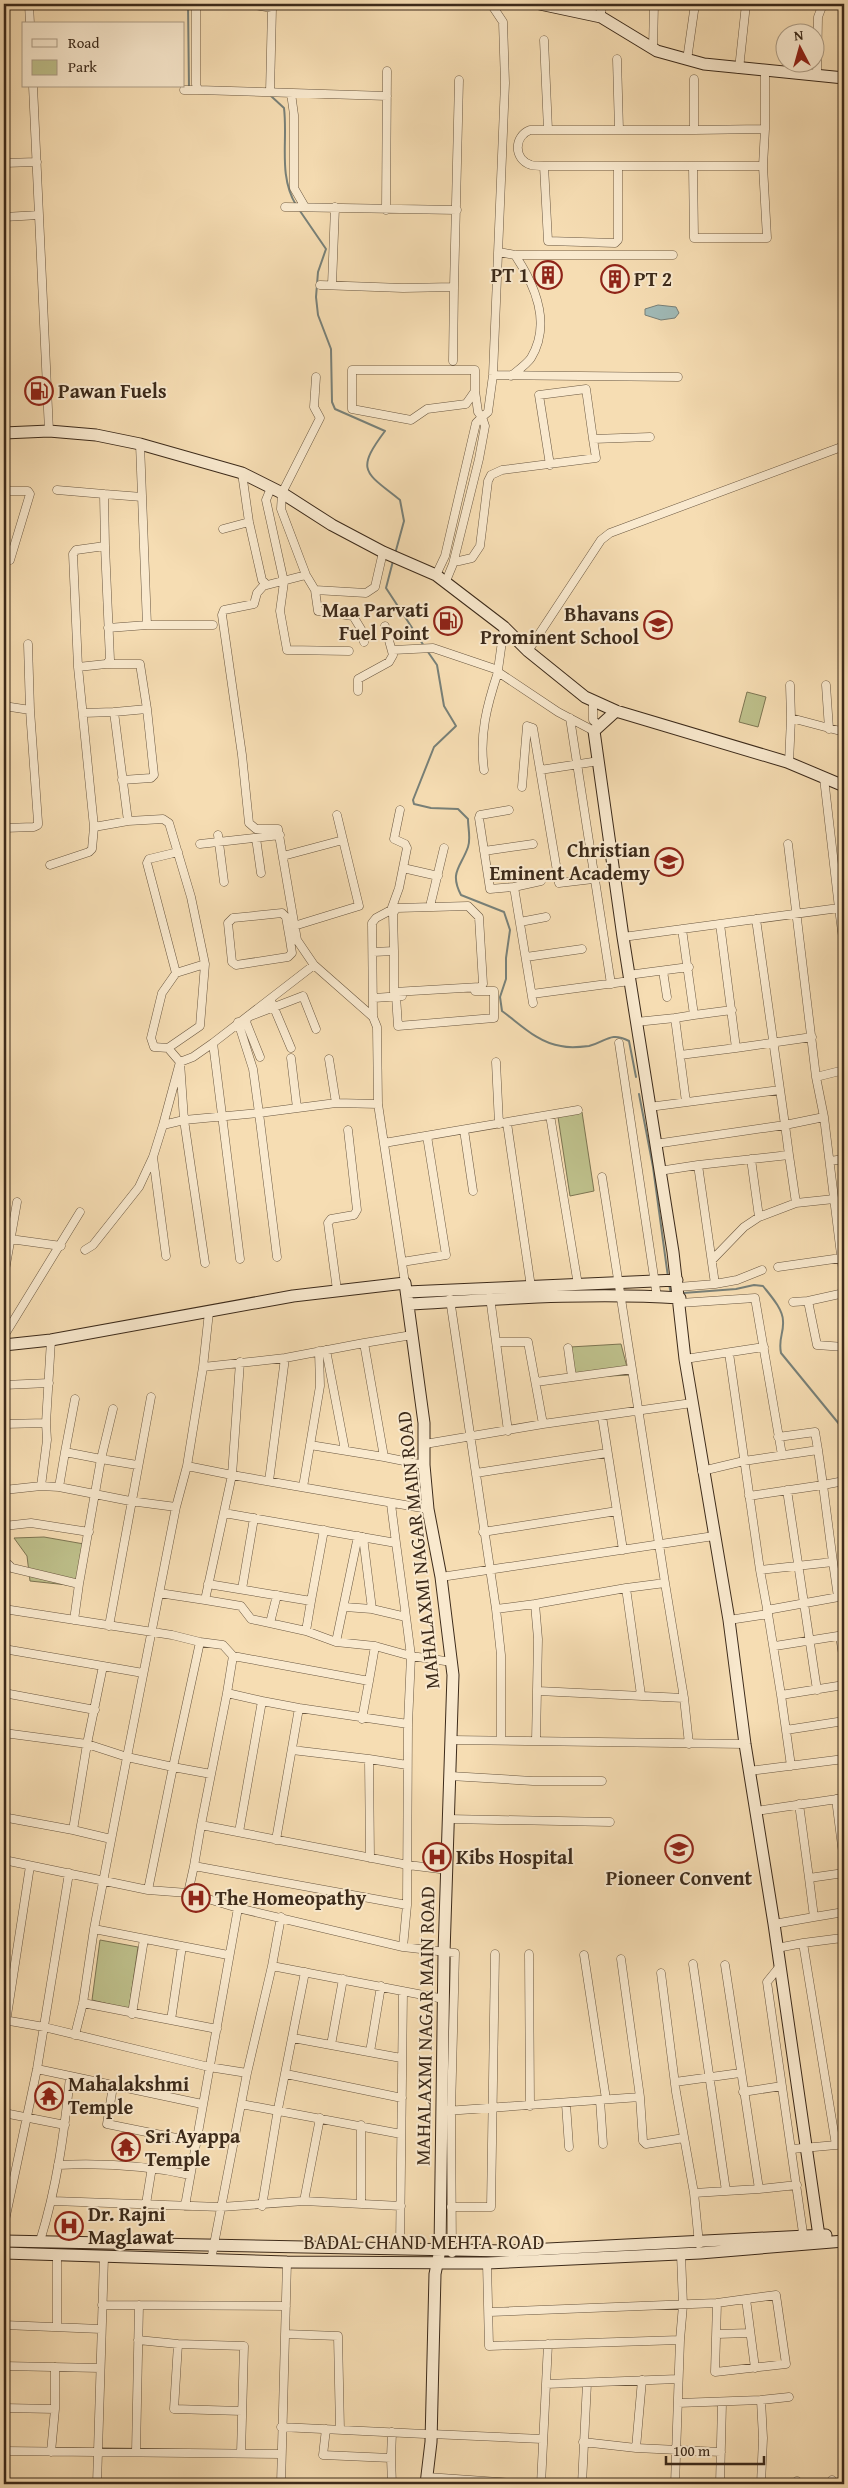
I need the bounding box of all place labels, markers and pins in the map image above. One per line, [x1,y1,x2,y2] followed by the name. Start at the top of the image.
[491,260,529,289] place label: PT 1
[533,260,563,290] building icon: PT 1
[600,264,630,294] building icon: PT 2
[634,264,672,293] place label: PT 2
[24,376,54,406] fuel station icon: Pawan Fuels
[58,376,167,405] place label: Pawan Fuels
[322,595,429,647] place label: Maa Parvati Fuel Point
[480,599,639,651] place label: Bhavans Prominent School
[433,606,463,636] fuel station icon: Maa Parvati Fuel Point
[643,610,673,640] school or university icon: Bhavans Prominent School
[490,835,651,887] place label: Christian Eminent Academy
[654,847,684,877] school or university icon: Christian Eminent Academy
[664,1834,694,1864] school or university icon: Pioneer Convent
[422,1842,452,1872] hospital icon: Kibs Hospital
[456,1842,573,1871] place label: Kibs Hospital
[606,1863,753,1892] place label: Pioneer Convent
[181,1883,211,1913] hospital icon: The Homeopathy
[215,1883,367,1912] place label: The Homeopathy
[68,2069,189,2121] place label: Mahalakshmi Temple
[34,2081,64,2111] temple icon: Mahalakshmi Temple
[145,2121,241,2173] place label: Sri Ayappa Temple
[111,2132,141,2162] temple icon: Sri Ayappa Temple
[88,2199,175,2251] place label: Dr. Rajni Maglawat
[54,2211,84,2241] hospital icon: Dr. Rajni Maglawat

